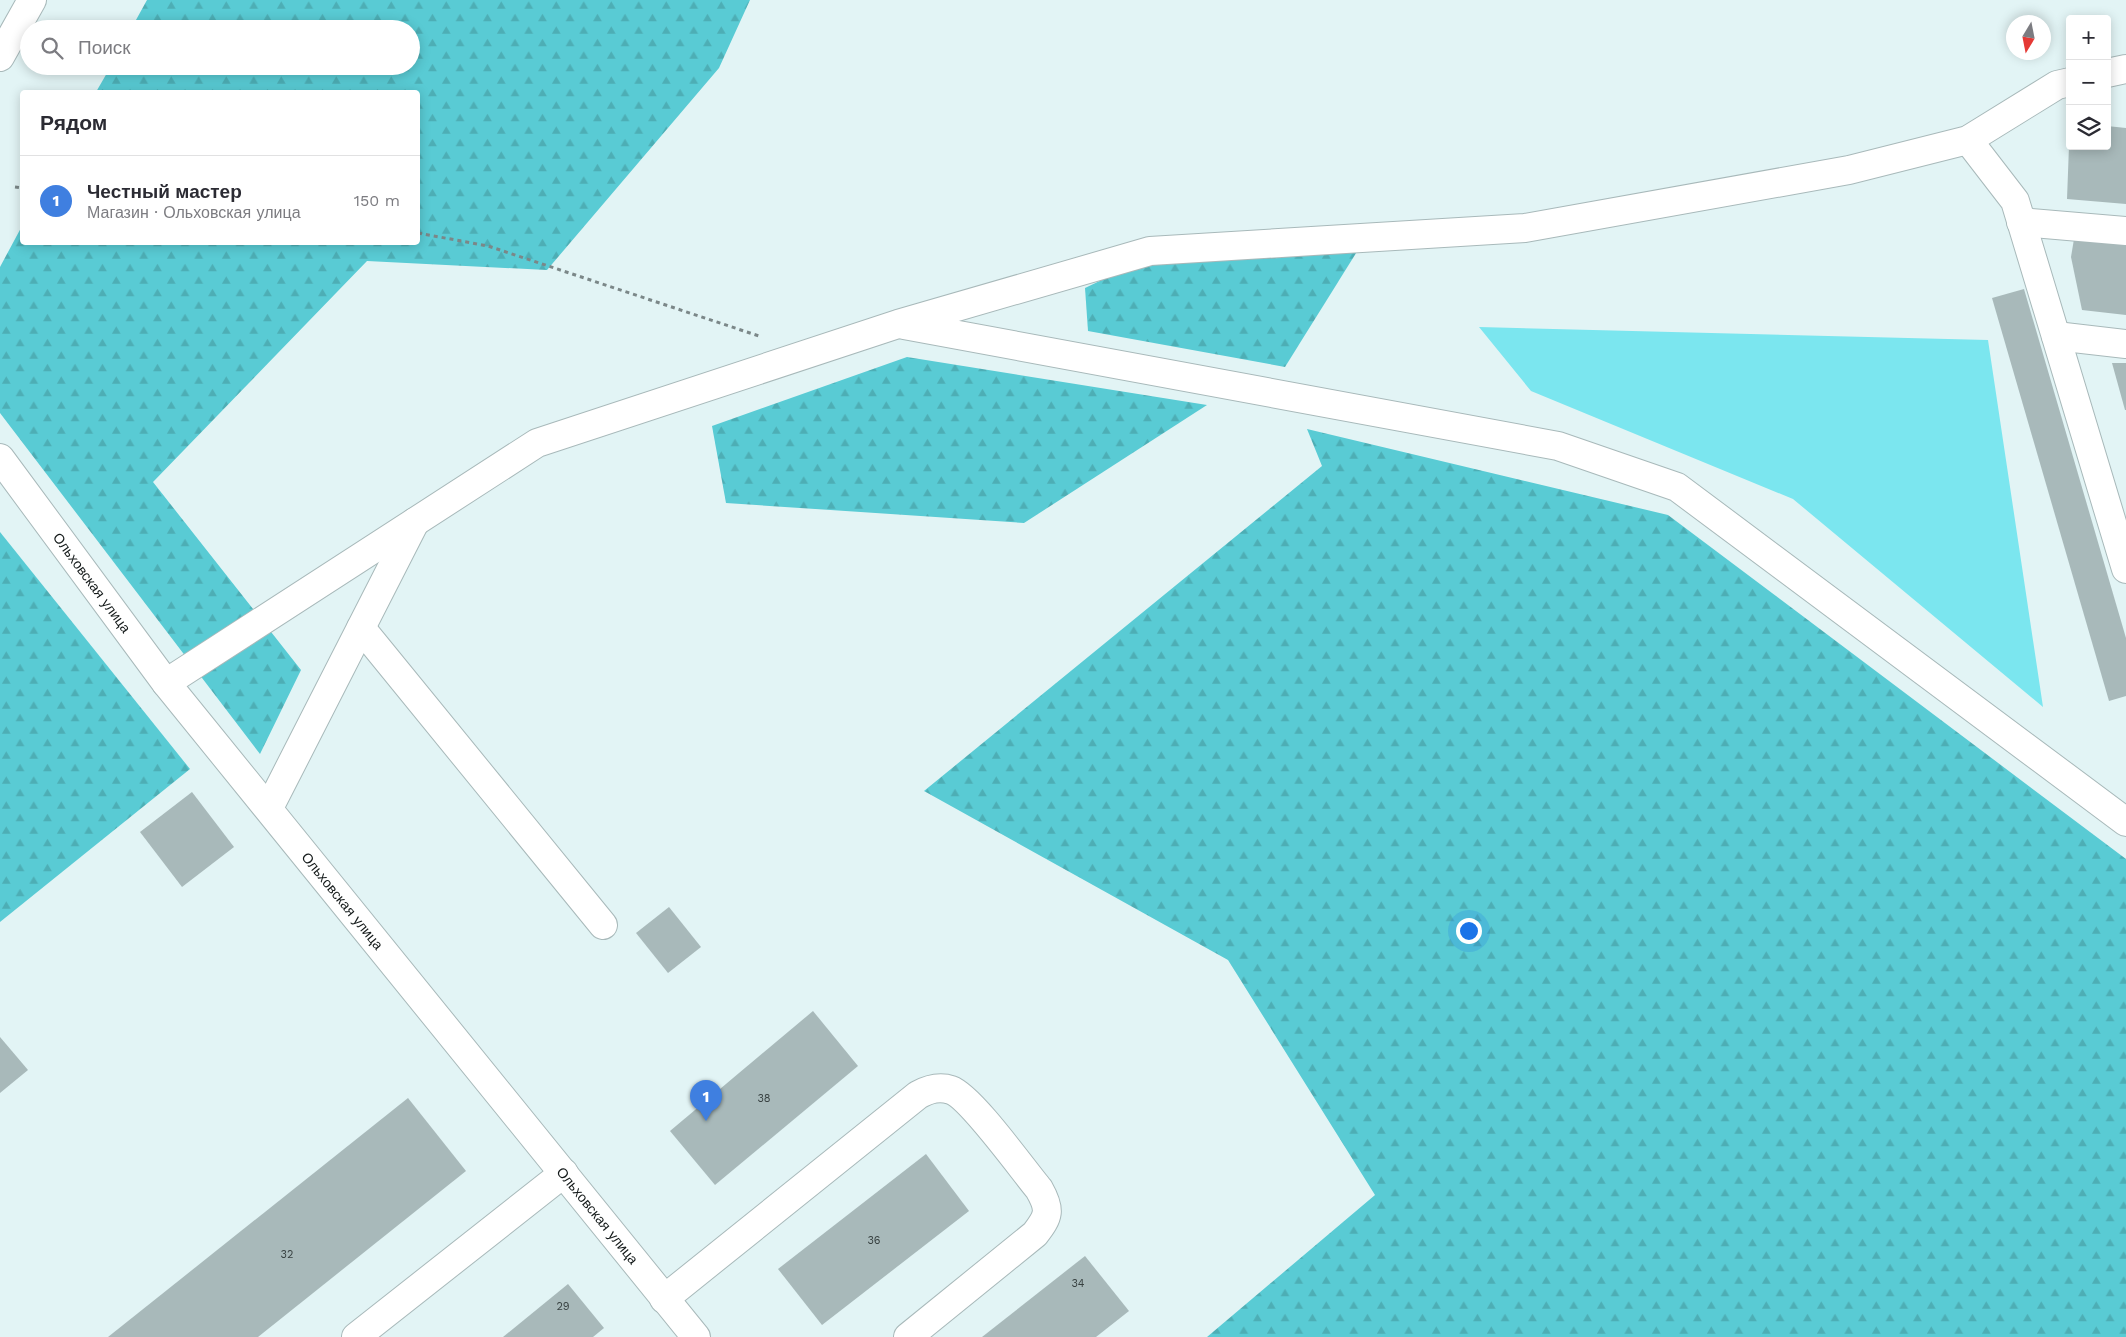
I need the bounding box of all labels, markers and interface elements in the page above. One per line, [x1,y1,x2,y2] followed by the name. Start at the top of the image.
[2006,15,2051,60] north arrow
[2066,15,2111,150] map controls
[2066,15,2111,60] button: +
[20,20,420,75] search box
[38,34,66,62] icon: search
[78,36,131,59] text: Поиск
[2066,60,2111,105] button: −
[2066,105,2111,150] button: layers
[40,110,107,135] text: Рядом
[87,180,242,203] text: Честный мастер
[53,191,59,210] text: 1
[354,191,400,210] text: 150 m
[87,203,301,222] text: Магазин · Ольховская улица
[50,530,134,636] street label: Ольховская улица
[298,849,387,953] street label: Ольховская улица
[1456,918,1482,944] your location
[690,1080,722,1121] pin: 1
[757,1092,771,1105] house number: 38
[553,1164,642,1267] street label: Ольховская улица
[867,1234,881,1247] house number: 36
[281,1248,293,1261] house number: 32
[1071,1277,1085,1290] house number: 34
[556,1300,570,1313] house number: 29

